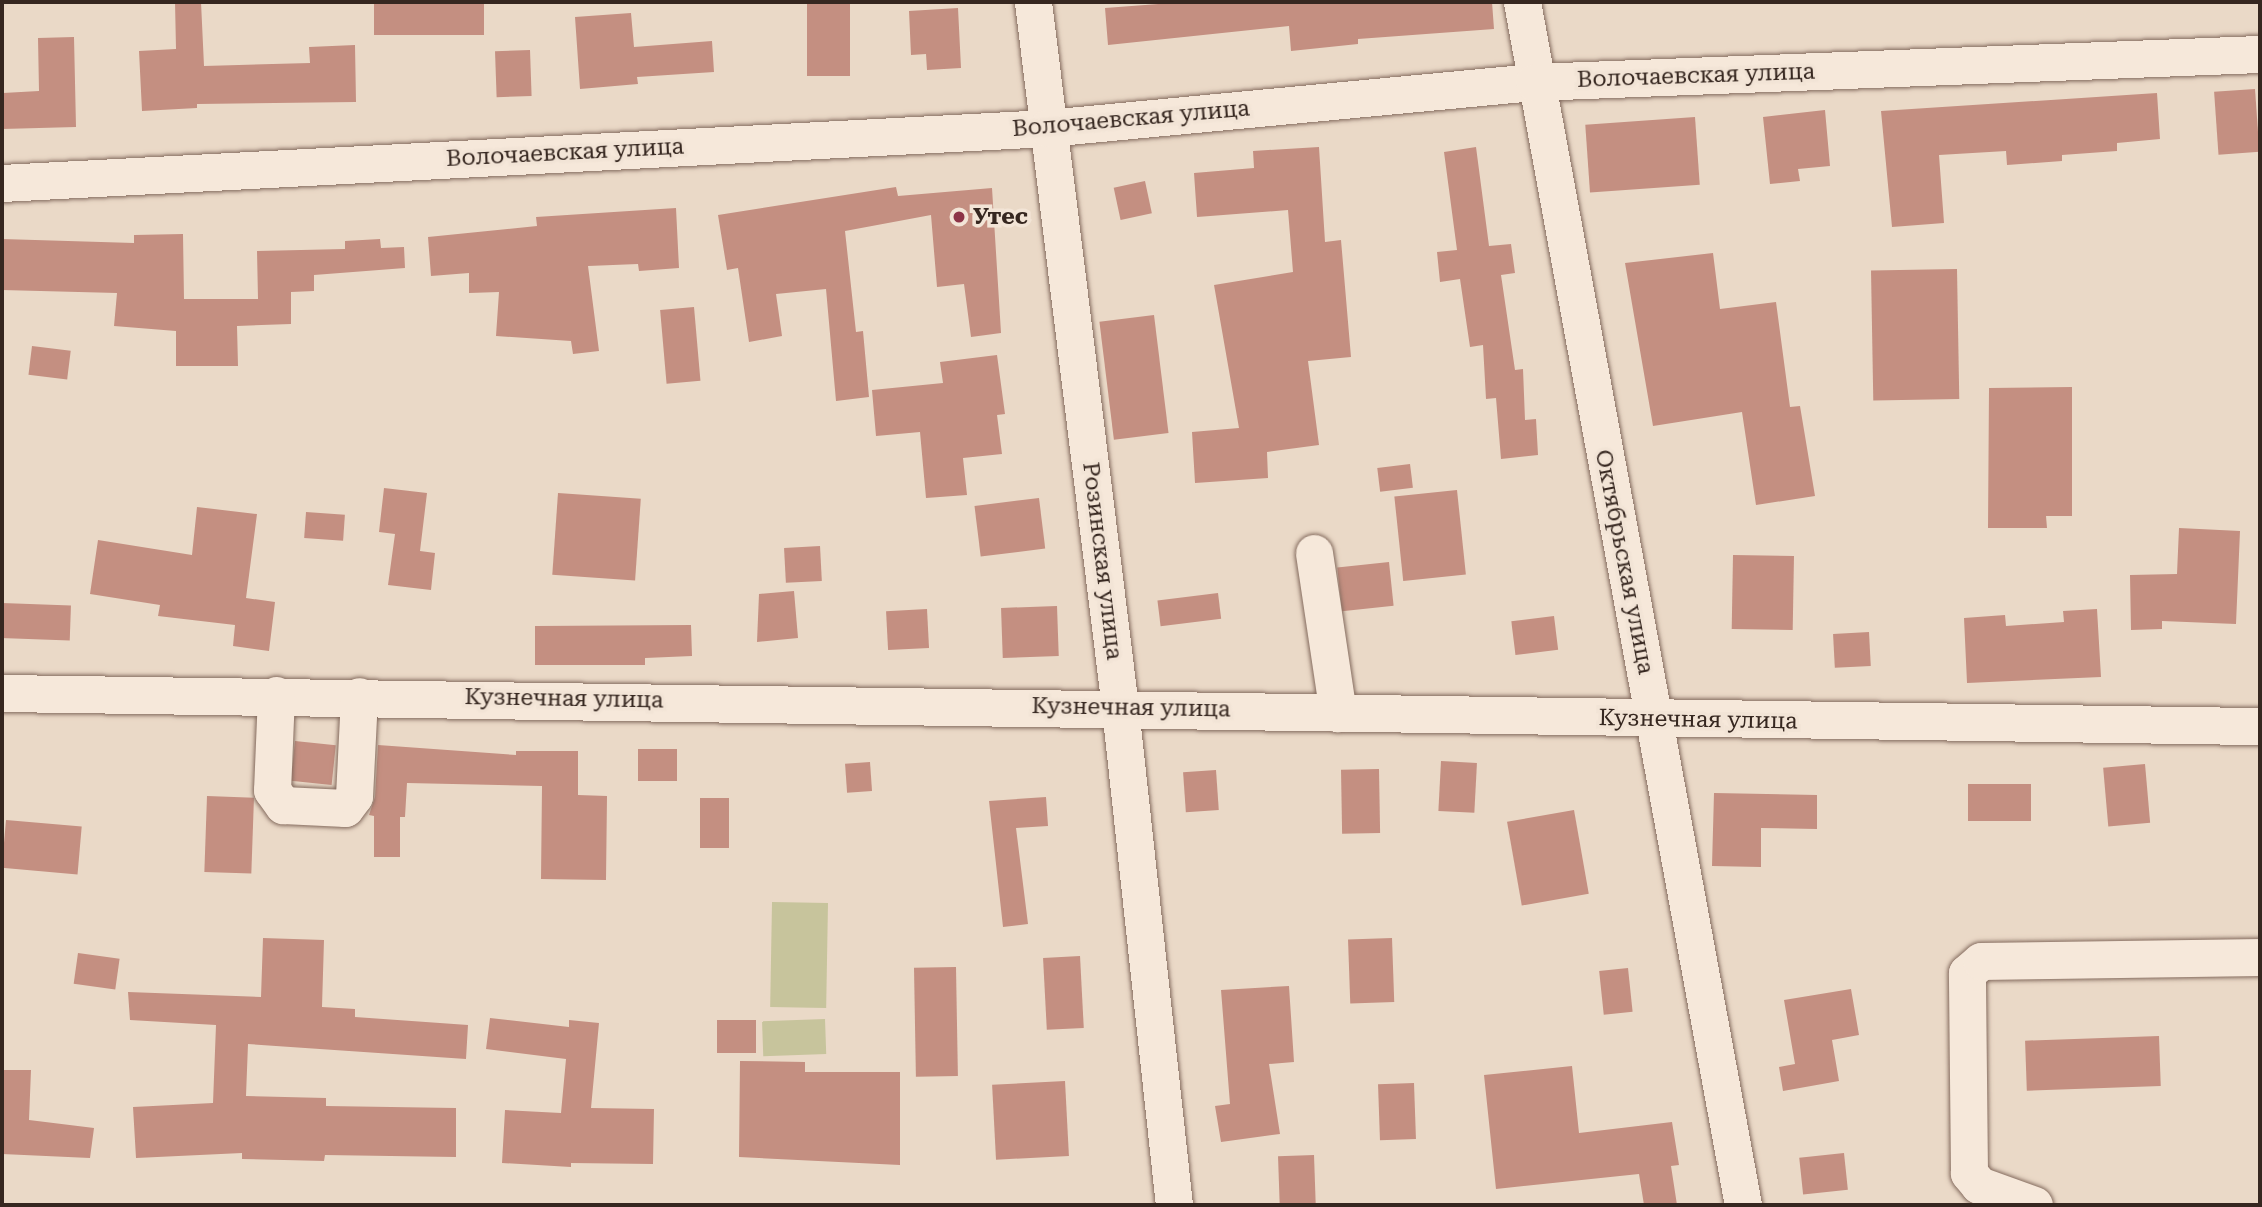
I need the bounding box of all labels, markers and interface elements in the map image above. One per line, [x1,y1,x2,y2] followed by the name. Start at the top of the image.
[1576,58,1816,94] street label: Волочаевская улица
[1011,95,1251,143] street label: Волочаевская улица
[445,133,685,173] street label: Волочаевская улица
[973,203,1028,231] place label: Утес
[951,209,967,225] marker: Утес
[1589,447,1659,677] street label: Октябрьская улица
[1076,461,1128,661] street label: Розинская улица
[464,683,664,715] street label: Кузнечная улица
[1031,692,1231,724] street label: Кузнечная улица
[1598,704,1798,736] street label: Кузнечная улица

